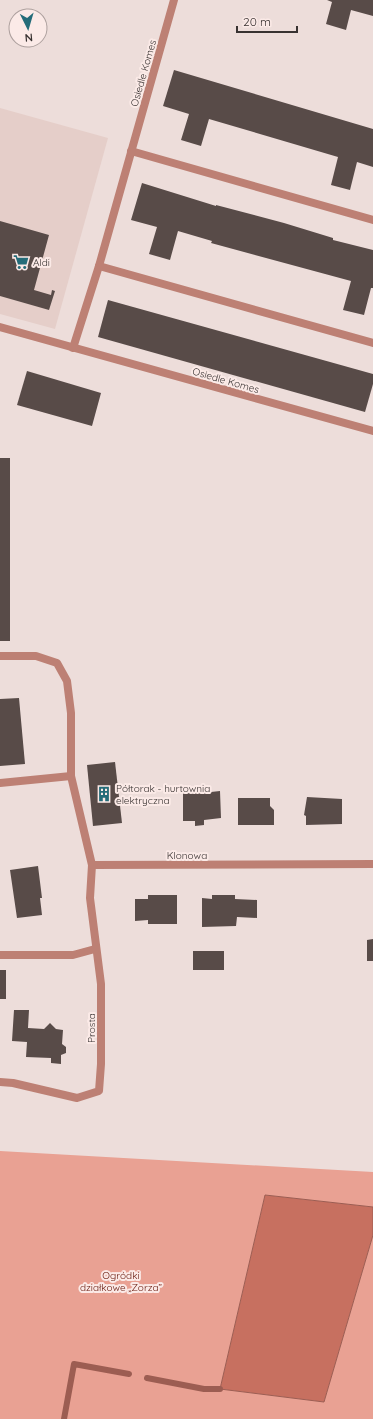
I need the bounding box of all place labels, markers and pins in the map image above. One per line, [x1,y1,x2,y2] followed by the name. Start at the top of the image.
[12,253,30,271] supermarket icon: Aldi
[33,256,50,269] place label: Aldi
[116,782,210,807] place label: Półtorak - hurtownia elektryczna
[95,785,113,803] building icon: Półtorak - hurtownia elektryczna

